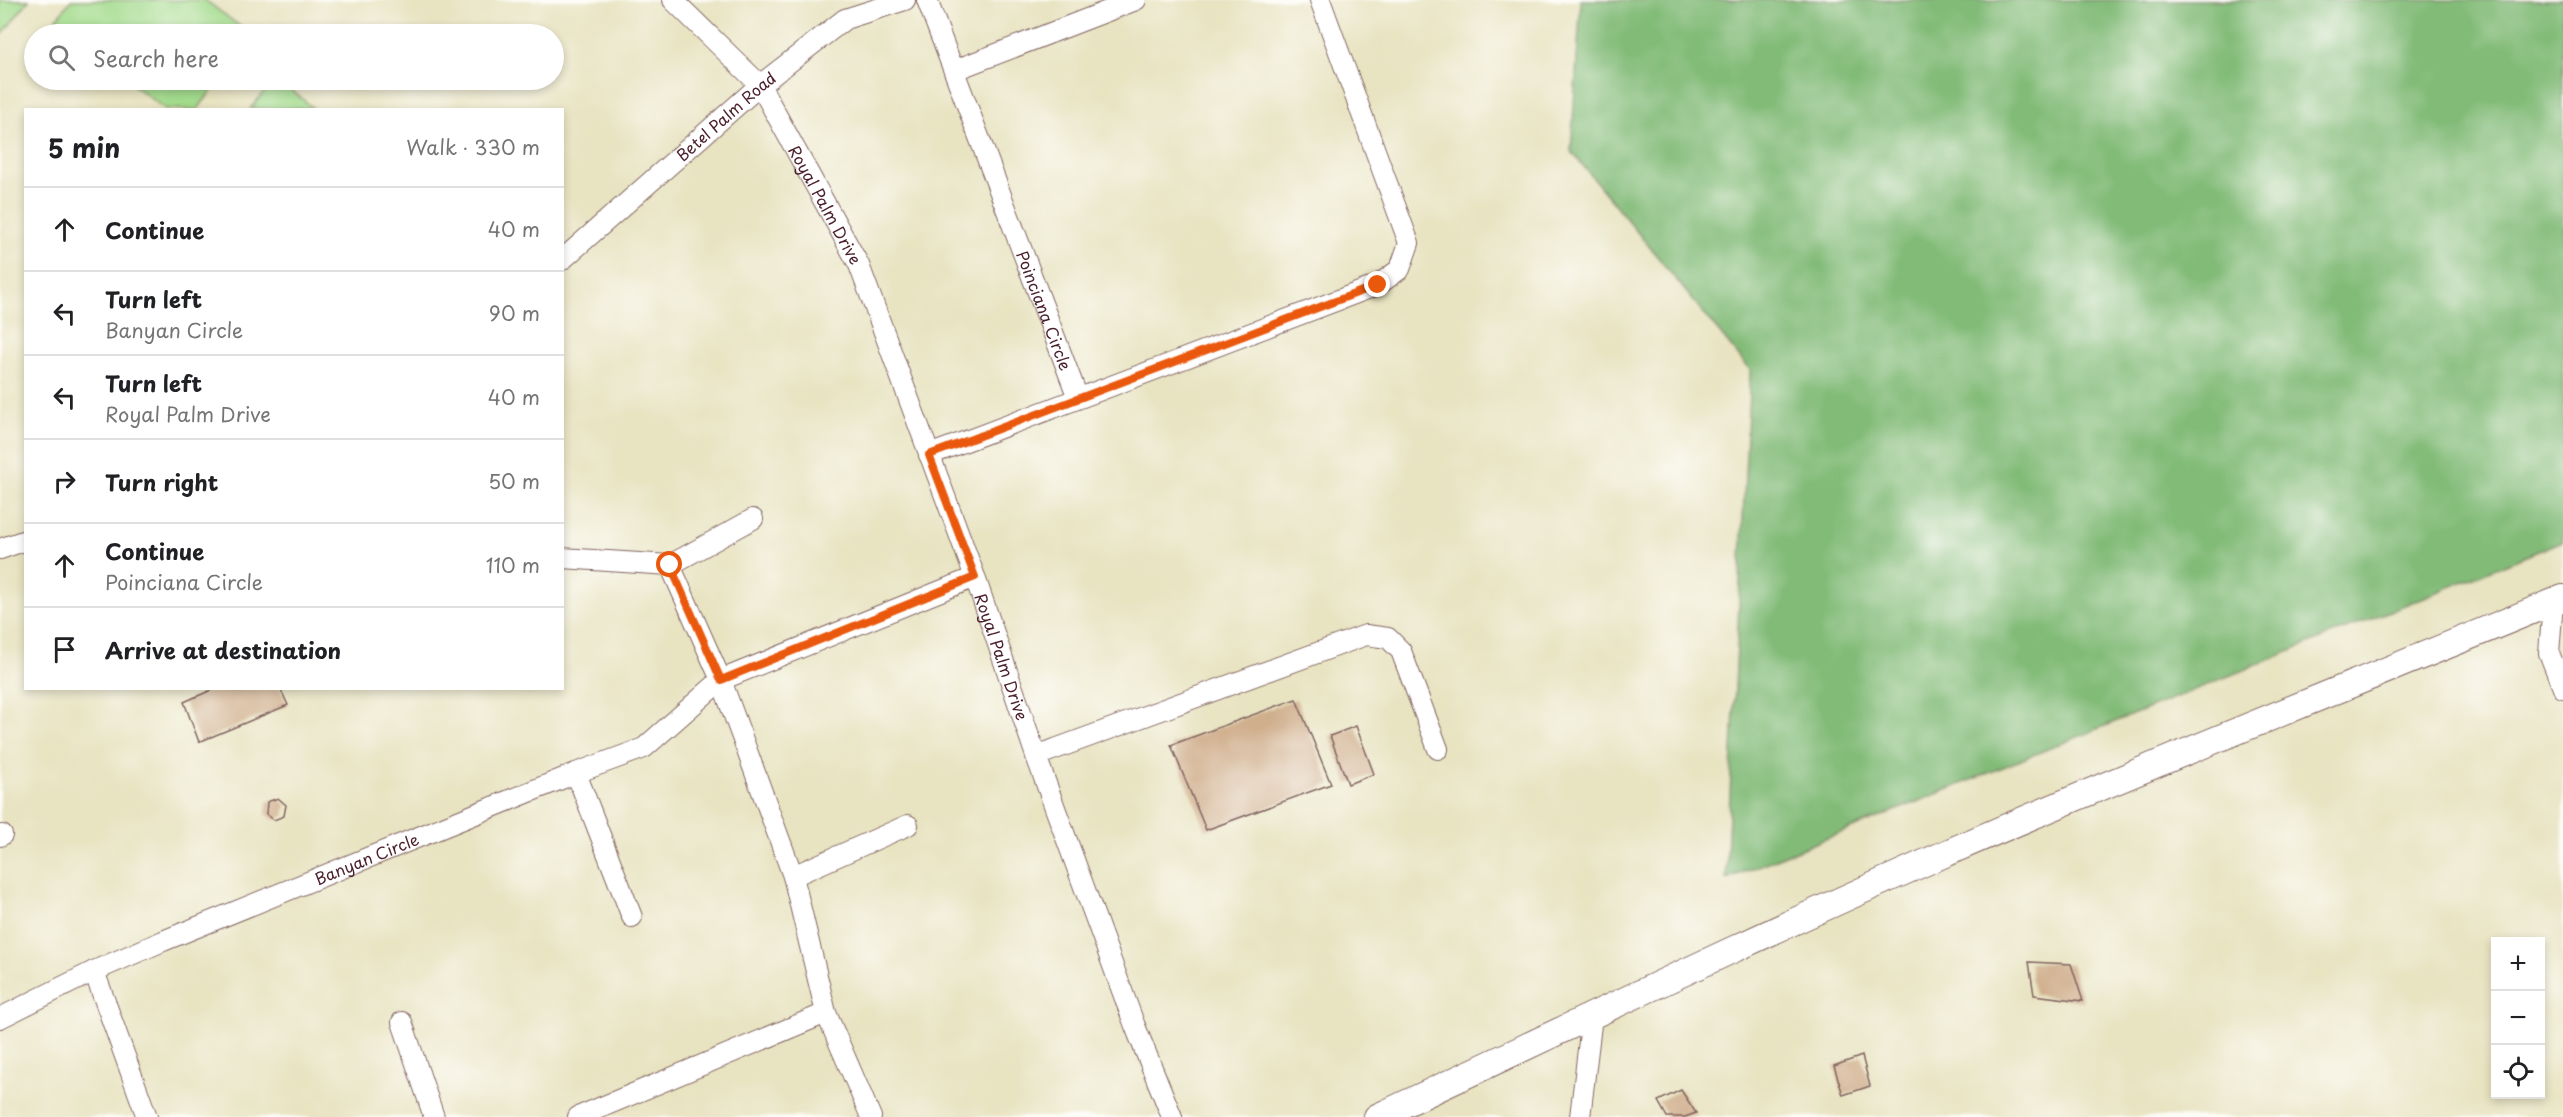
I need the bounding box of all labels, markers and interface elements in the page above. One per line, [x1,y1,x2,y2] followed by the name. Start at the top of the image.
[24,24,564,90] search box
[45,41,78,74] icon: search
[93,41,219,74] text: Search here
[670,65,780,166] street label: Betel Palm Road
[48,128,120,167] text: 5 min
[406,132,540,162] text: Walk · 330 m
[783,141,868,268] street label: Royal Palm Drive
[48,213,81,246] icon: ahead
[105,213,204,246] text: Continue
[488,214,540,244] text: 40 m
[1011,247,1078,374] street label: Poinciana Circle
[1364,271,1390,297] route end
[105,282,202,315] text: Turn left
[48,297,81,330] icon: left
[489,298,540,328] text: 90 m
[105,315,243,345] text: Banyan Circle
[105,366,202,399] text: Turn left
[48,381,81,414] icon: left
[488,382,540,412] text: 40 m
[105,399,271,429] text: Royal Palm Drive
[48,465,81,498] icon: right
[105,465,218,498] text: Turn right
[488,466,540,496] text: 50 m
[105,534,204,567] text: Continue
[48,549,81,582] icon: ahead
[486,550,540,580] text: 110 m
[656,551,682,577] route start
[105,567,263,597] text: Poinciana Circle
[969,590,1035,723] street label: Royal Palm Drive
[48,633,81,666] icon: arrive
[105,633,341,666] text: Arrive at destination
[311,826,422,890] street label: Banyan Circle
[2491,937,2545,1099] map controls
[2491,937,2545,991] button: +
[2491,991,2545,1045] button: −
[2491,1045,2545,1099] button: locate

